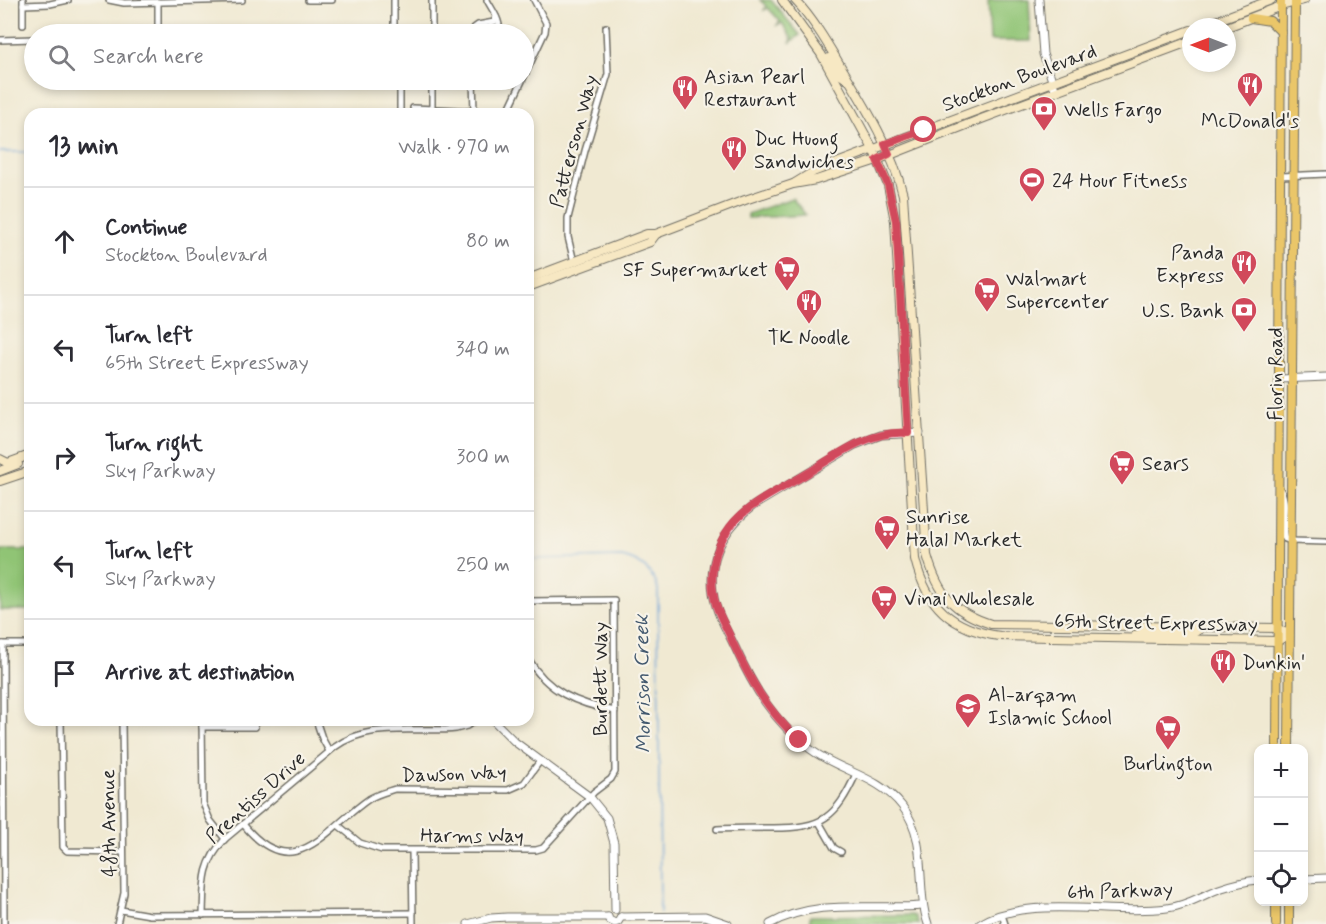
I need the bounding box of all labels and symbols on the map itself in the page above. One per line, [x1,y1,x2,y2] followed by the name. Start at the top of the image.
[1182,18,1236,72] north arrow
[939,38,1101,119] street label: Stockton Boulevard
[704,64,805,114] place label: Asian Pearl Restaurant
[1235,70,1265,108] restaurant icon: McDonald's
[544,72,605,211] street label: Patterson Way
[670,73,700,111] restaurant icon: Asian Pearl Restaurant
[1029,94,1059,132] bank icon: Wells Fargo
[1064,97,1162,124] place label: Wells Fargo
[1201,108,1299,135] place label: McDonald's
[910,116,936,142] route start
[754,126,854,176] place label: Duc Huong Sandwiches
[719,134,749,172] restaurant icon: Duc Huong Sandwiches
[1017,165,1047,203] sports icon: 24 Hour Fitness
[1052,168,1188,195] place label: 24 Hour Fitness
[1156,240,1224,290] place label: Panda Express
[1229,248,1259,286] restaurant icon: Panda Express
[772,254,802,292] supermarket icon: SF Supermarket
[623,257,768,284] place label: SF Supermarket
[1006,266,1109,316] place label: Walmart Supercenter
[972,275,1002,313] supermarket icon: Walmart Supercenter
[794,287,824,325] restaurant icon: TK Noodle
[1229,295,1259,333] bank icon: U.S. Bank
[1142,298,1224,325] place label: U.S. Bank
[768,325,850,352] place label: TK Noodle
[1263,327,1290,421] street label: Florin Road
[1107,448,1137,486] supermarket icon: Sears
[1142,451,1189,478] place label: Sears
[906,504,1022,554] place label: Sunrise Halal Market
[872,513,902,551] supermarket icon: Sunrise Halal Market
[869,583,899,621] supermarket icon: Vinai Wholesale
[904,586,1035,613] place label: Vinai Wholesale
[1054,608,1258,639] street label: 65th Street Expressway
[628,613,658,754] water label: Morrison Creek
[588,622,615,736] street label: Burdett Way
[1208,647,1238,685] restaurant icon: Dunkin'
[1242,650,1305,677] place label: Dunkin'
[988,682,1112,732] place label: Al-arqam Islamic School
[953,691,983,729] school or university icon: Al-arqam Islamic School
[1153,713,1183,751] supermarket icon: Burlington
[785,726,811,752] route end
[200,746,312,850] street label: Prentiss Drive
[1123,751,1213,780] place label: Burlington
[401,759,507,790] street label: Dawson Way
[95,769,124,877] street label: 48th Avenue
[420,823,524,850] street label: Harms Way
[1067,876,1174,907] street label: 6th Parkway

